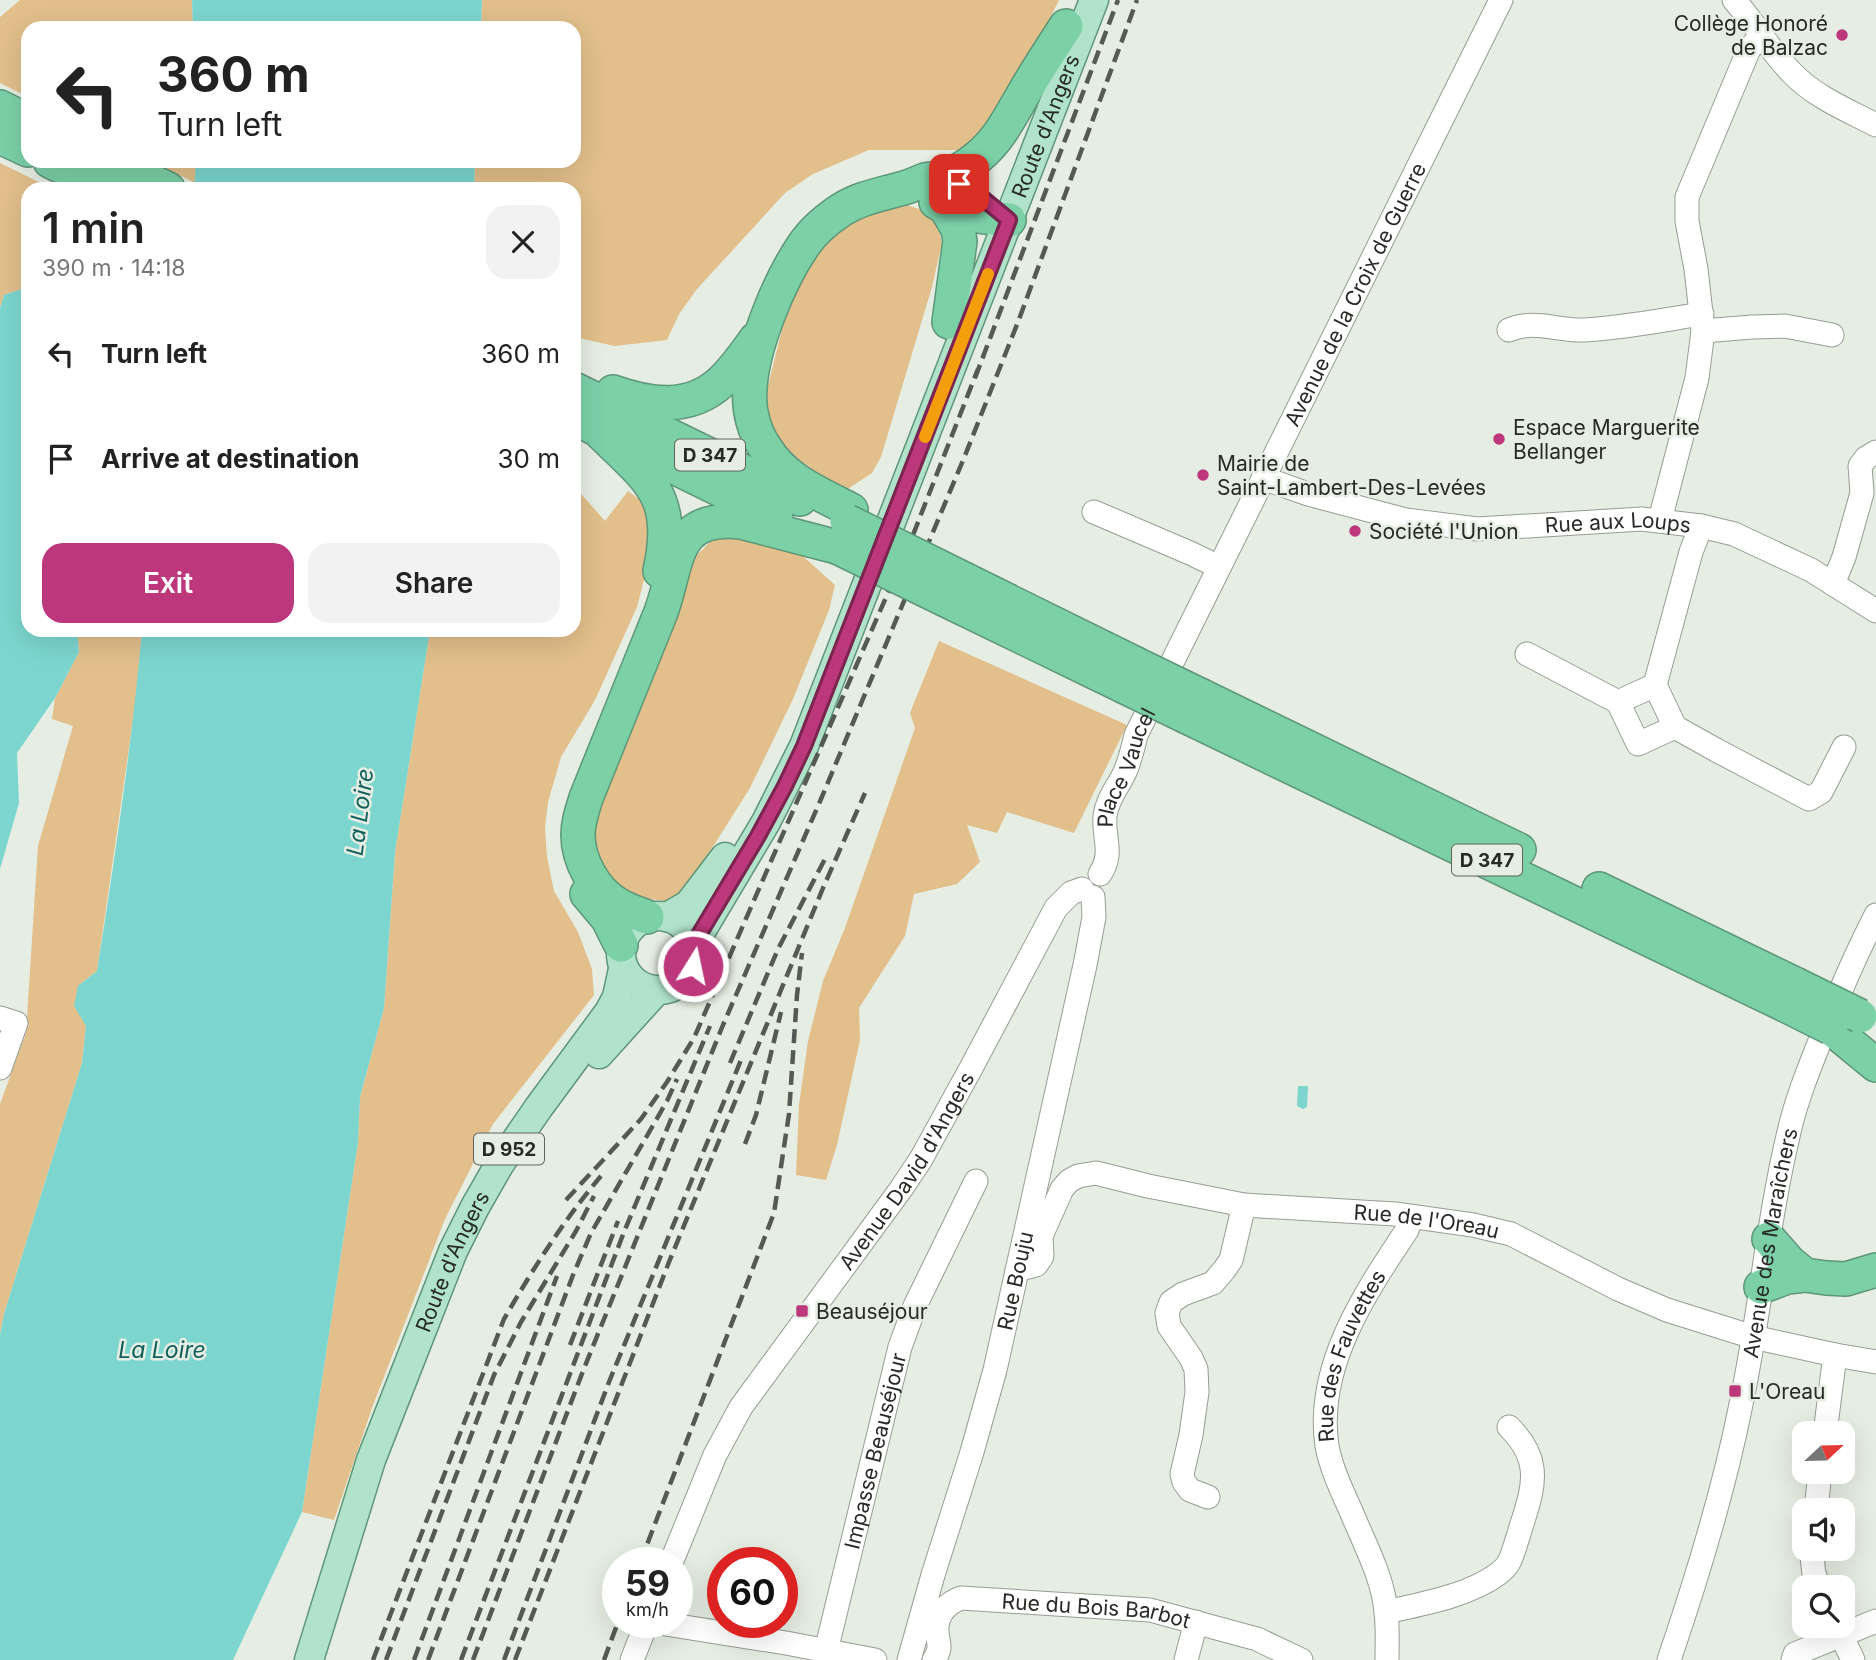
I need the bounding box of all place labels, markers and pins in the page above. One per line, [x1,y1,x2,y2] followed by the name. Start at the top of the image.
[1674,11,1828,60] place label: Collège Honoré de Balzac
[1834,27,1850,43] marker: Collège Honoré de Balzac
[929,154,989,214] pin
[1513,415,1700,464] place label: Espace Marguerite Bellanger
[1491,431,1507,447] marker: Espace Marguerite Bellanger
[1217,451,1486,500] place label: Mairie de Saint-Lambert-Des-Levées
[1195,467,1211,483] marker: Mairie de Saint-Lambert-Des-Levées
[1369,519,1519,544] place label: Société l'Union
[1347,523,1363,539] marker: Société l'Union
[816,1299,928,1324] place label: Beauséjour
[794,1303,810,1319] marker: Beauséjour
[1749,1379,1826,1404] place label: L'Oreau
[1727,1383,1743,1399] marker: L'Oreau

